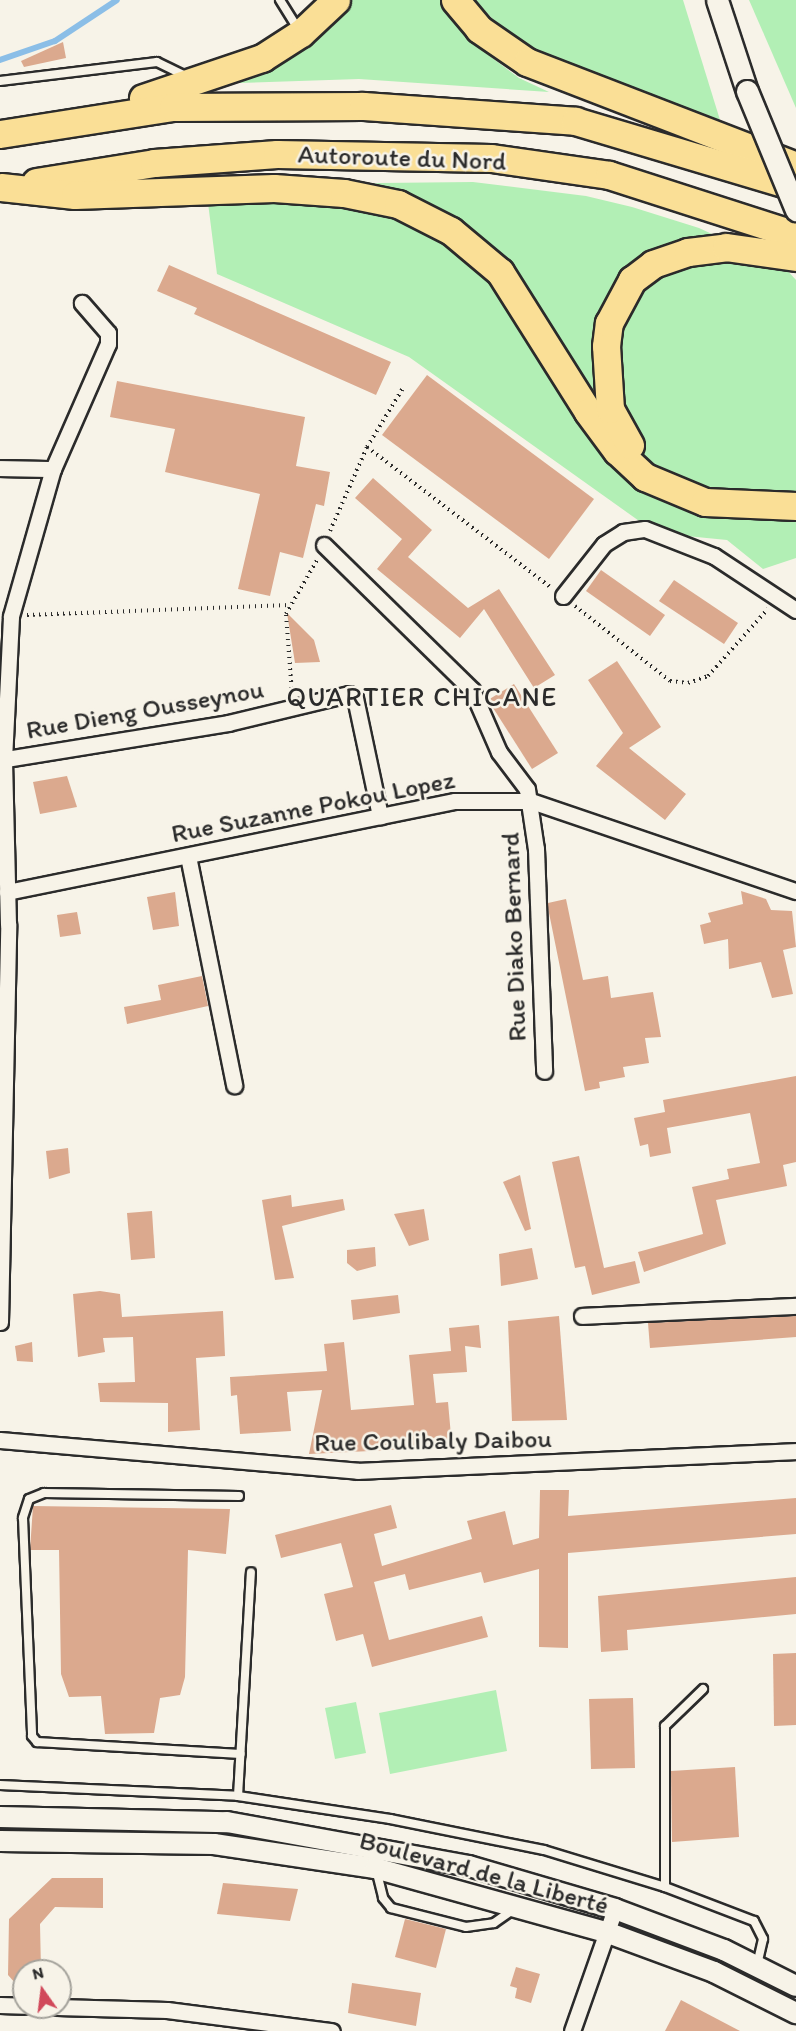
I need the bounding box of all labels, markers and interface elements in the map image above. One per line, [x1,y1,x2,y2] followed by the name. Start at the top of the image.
[297,139,507,177] street label: Autoroute du Nord
[23,674,267,746] street label: Rue Dieng Ousseynou
[286,681,558,713] district label: QUARTIER CHICANE
[169,764,457,850] street label: Rue Suzanne Pokou Lopez
[495,832,533,1042] street label: Rue Diako Bernard
[314,1423,552,1459] street label: Rue Coulibaly Daibou
[356,1825,612,1921] street label: Boulevard de la Liberté
[12,1959,72,2019] north arrow
[30,1962,46,1984] text: N

